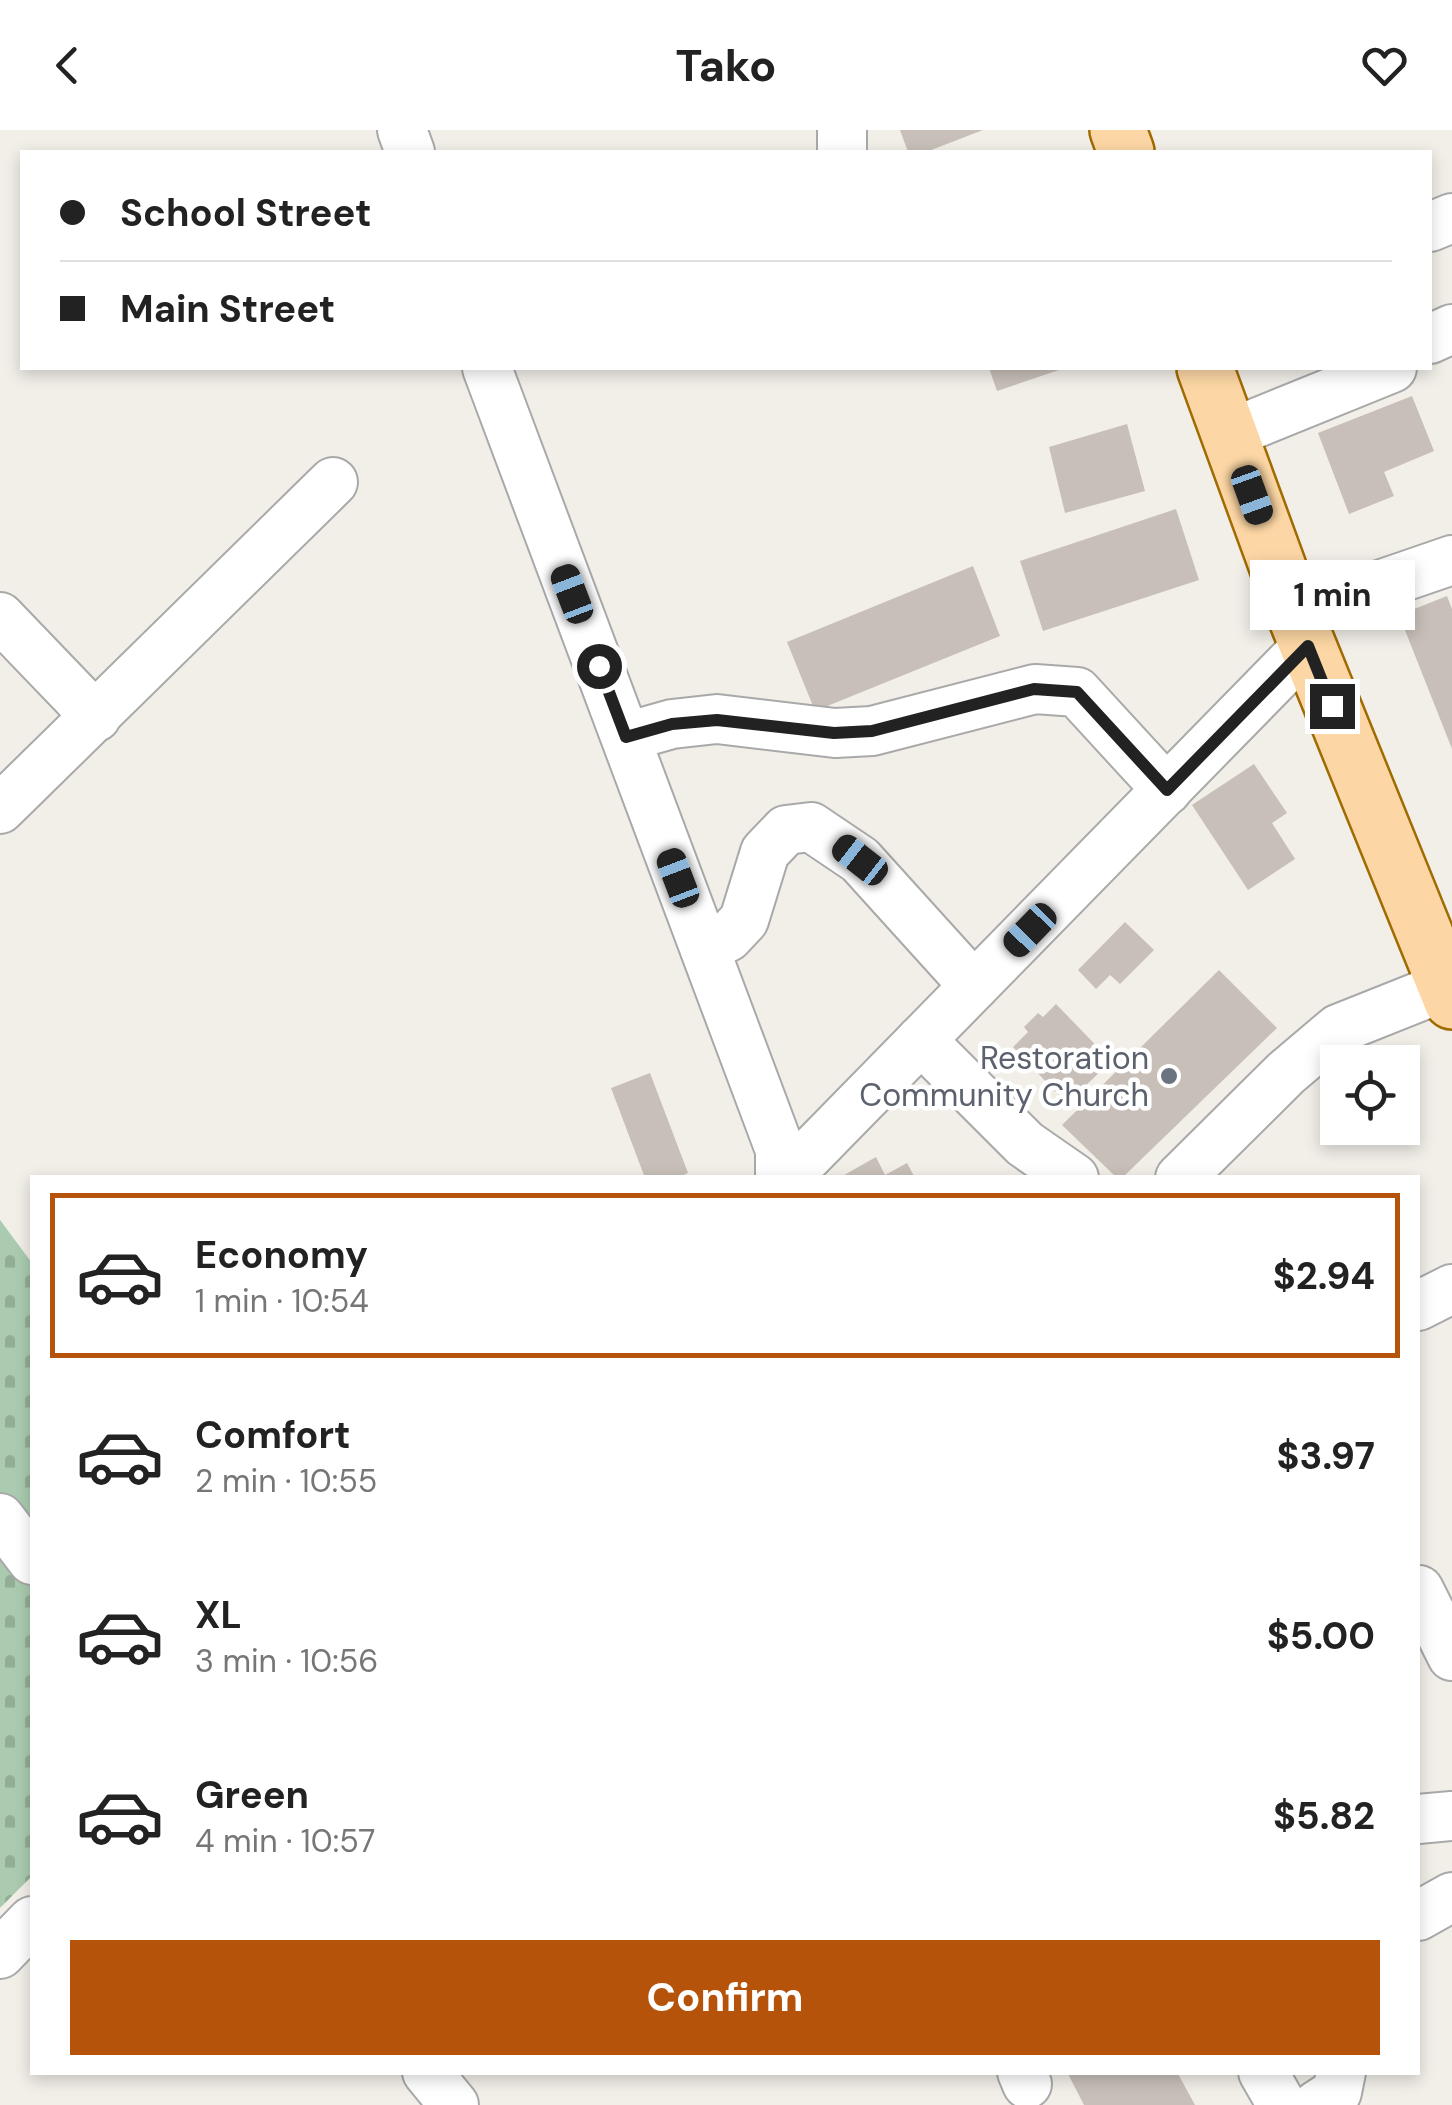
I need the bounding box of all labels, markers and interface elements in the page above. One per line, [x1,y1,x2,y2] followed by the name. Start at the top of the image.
[676,36,776,95] text: Tako
[40,38,95,93] icon: back
[1357,38,1412,93] icon: heart
[120,188,372,238] text: School Street
[120,284,335,334] text: Main Street
[1228,462,1276,528] car
[547,561,597,627] car
[1250,561,1414,631] callout: 1 min
[1294,574,1371,616] text: 1 min
[577,644,622,689] route start
[1310,684,1355,729] route end
[827,830,893,890] car
[653,845,703,911] car
[998,898,1062,962] car
[859,1037,1149,1116] place label: Restoration Community Church
[1320,1045,1420,1145] map controls
[1320,1045,1420,1145] button: locate
[1158,1065,1180,1087] marker: Restoration Community Church
[195,1230,368,1280] text: Economy
[75,1231,165,1321] icon: car
[1273,1251,1375,1301] text: $2.94
[195,1280,369,1322] text: 1 min · 10:54
[195,1410,351,1460] text: Comfort
[75,1411,165,1501] icon: car
[1277,1431,1375,1481] text: $3.97
[195,1460,377,1502] text: 2 min · 10:55
[195,1590,242,1640] text: XL
[75,1591,165,1681] icon: car
[1267,1611,1375,1661] text: $5.00
[195,1640,378,1682] text: 3 min · 10:56
[195,1770,309,1820] text: Green
[75,1771,165,1861] icon: car
[1273,1791,1375,1841] text: $5.82
[195,1820,375,1862] text: 4 min · 10:57
[70,1940,1380,2055] button: Confirm

